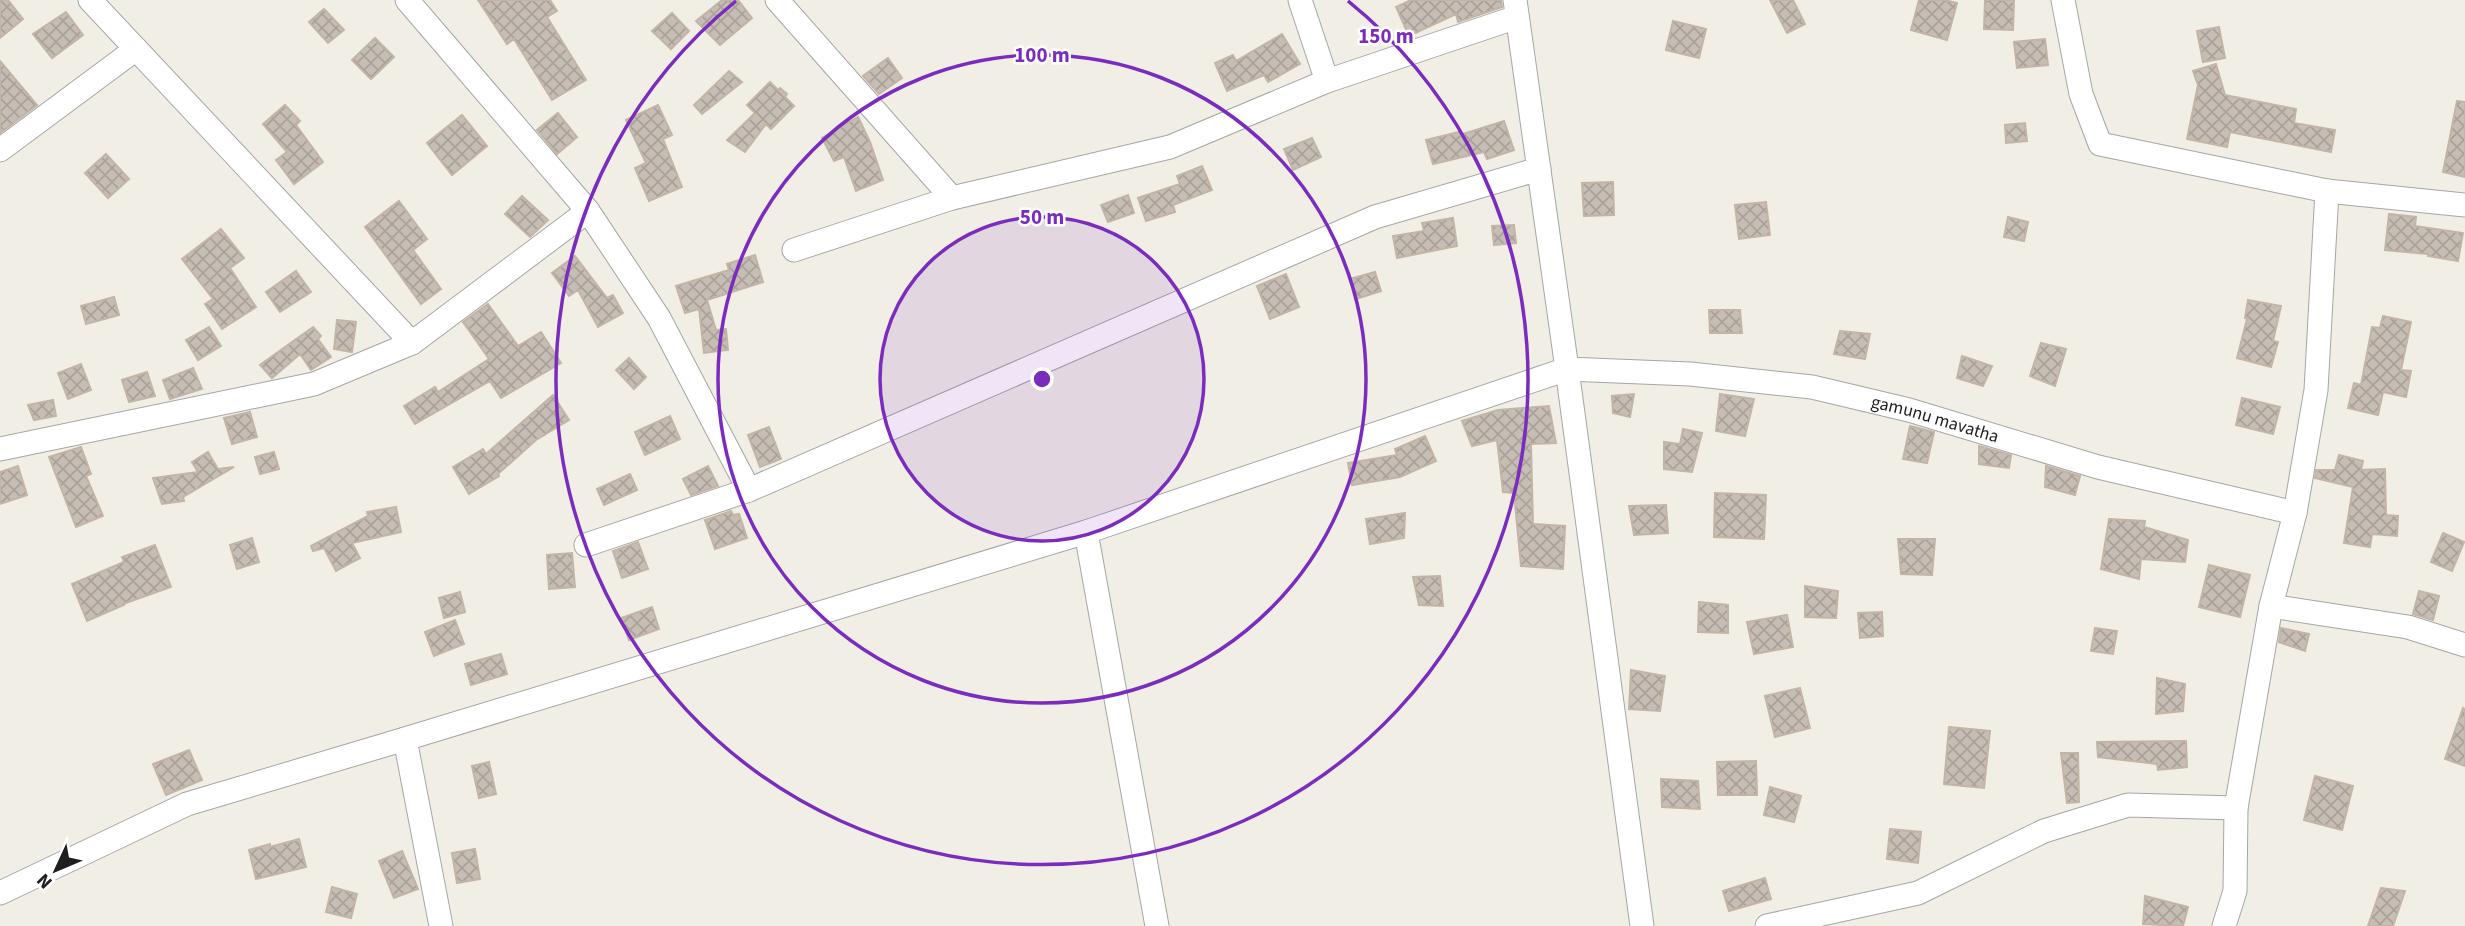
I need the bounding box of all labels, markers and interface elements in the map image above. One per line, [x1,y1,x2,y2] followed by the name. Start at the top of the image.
[1358,21,1414,51] text: 150 m
[1014,40,1070,70] text: 100 m
[1020,202,1064,232] text: 50 m
[1030,367,1054,391] centre of rings
[1869,389,2002,449] street label: gamunu mavatha
[21,835,91,905] north arrow
[31,867,59,895] text: N

